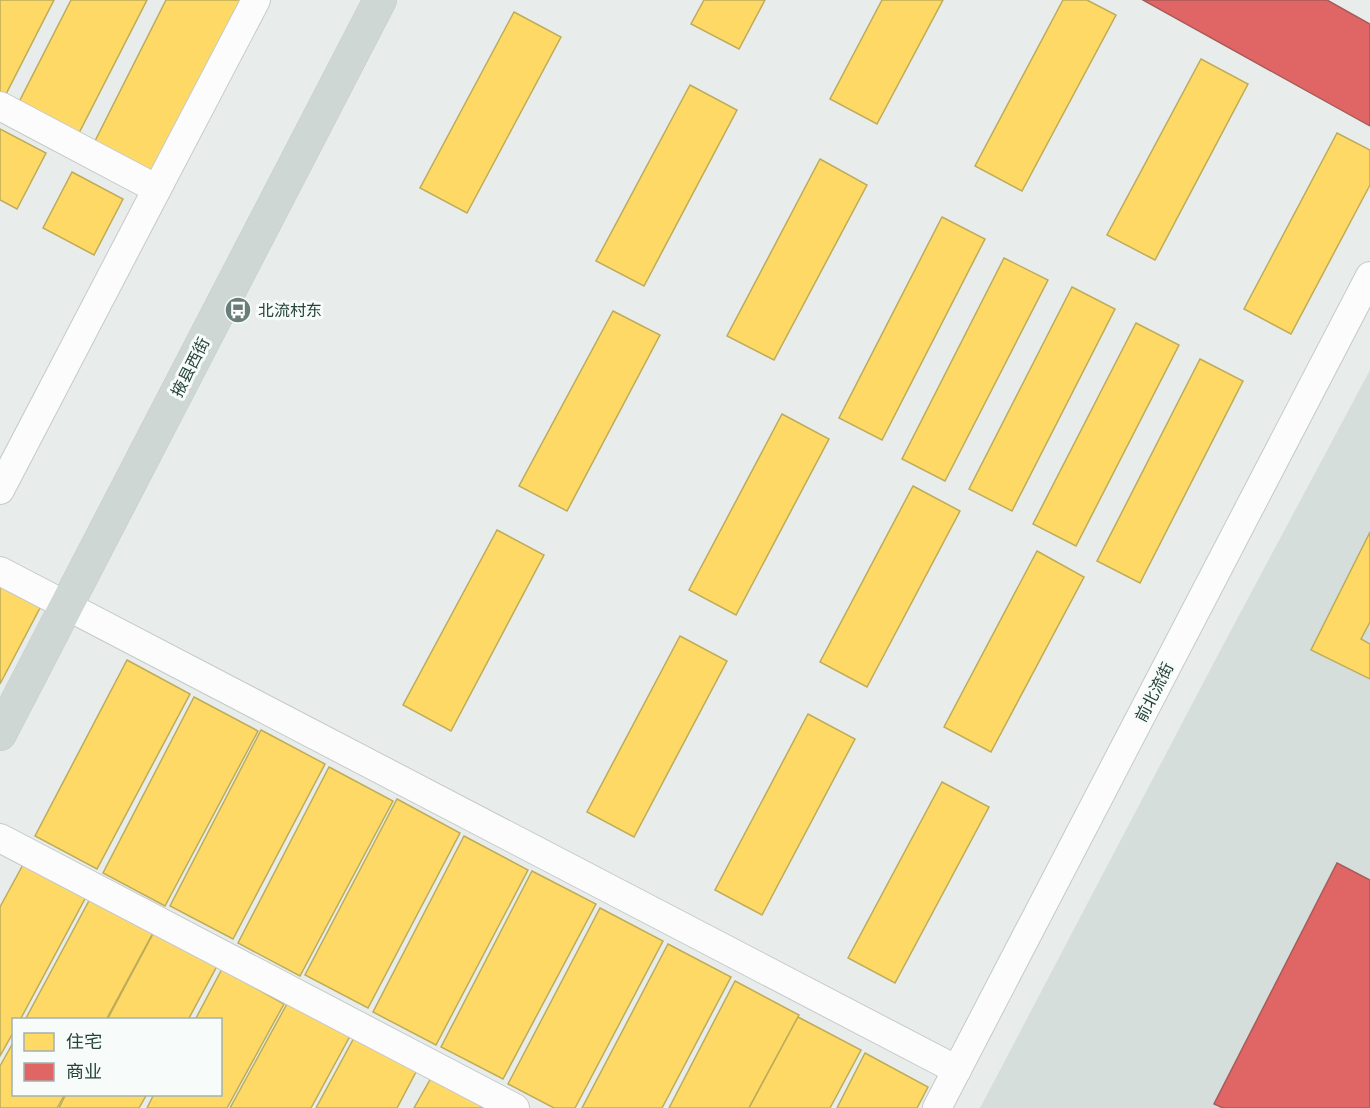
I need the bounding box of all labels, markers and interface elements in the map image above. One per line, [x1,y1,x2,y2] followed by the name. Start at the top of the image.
[223,295,253,325] bus stop icon: 北流村东
[258,299,322,321] place label: 北流村东
[166,333,214,401] street label: 掖县西街
[1130,658,1178,726] street label: 前北流街
[12,1018,222,1096] legend
[66,1029,102,1053] text: 住宅
[66,1059,102,1083] text: 商业

